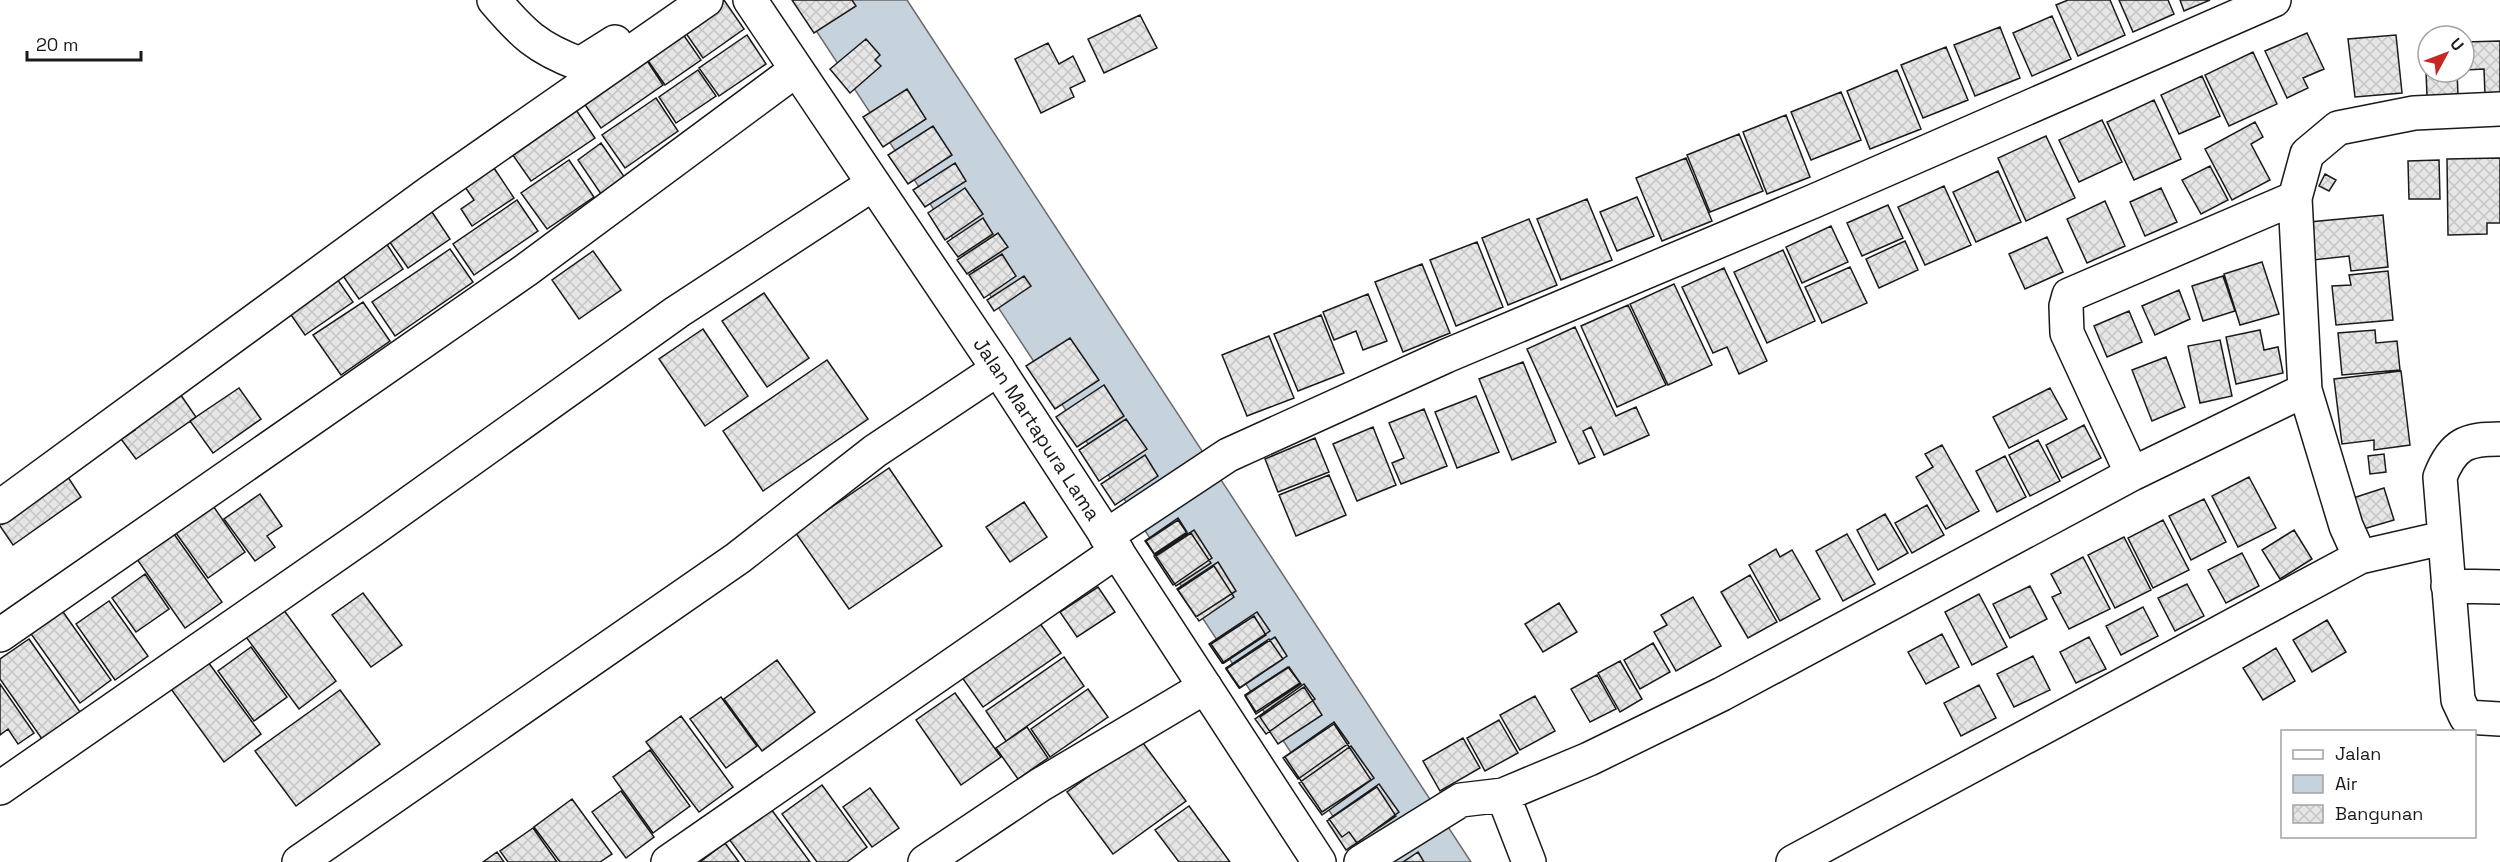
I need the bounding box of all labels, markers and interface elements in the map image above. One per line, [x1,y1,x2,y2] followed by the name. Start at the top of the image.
[27,24,141,62] scale bar
[2416,24,2476,84] north arrow
[36,33,79,56] text: 20 m
[2445,34,2468,55] text: U
[967,332,1106,526] street label: Jalan Martapura Lama
[2281,730,2476,838] legend
[2335,742,2381,765] text: Jalan
[2335,772,2358,795] text: Air
[2335,802,2423,825] text: Bangunan

